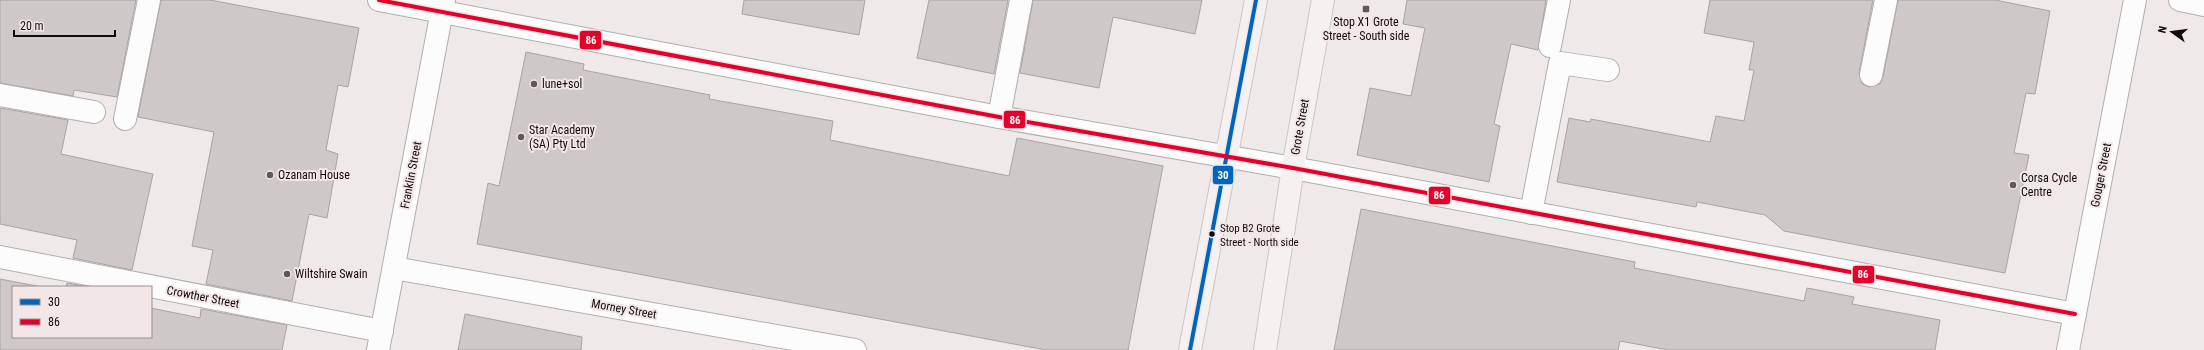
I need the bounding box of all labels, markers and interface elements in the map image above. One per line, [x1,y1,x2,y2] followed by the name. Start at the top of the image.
[1361,4,1371,14] marker: Stop X1 Grote Street - South side
[14,12,115,38] scale bar
[2152,12,2192,52] north arrow
[1323,15,1410,43] place label: Stop X1 Grote Street - South side
[20,19,44,33] text: 20 m
[2156,25,2170,35] text: N
[579,30,602,50] line badge: 86
[585,34,597,47] text: 86
[542,77,582,91] place label: lune+sol
[529,79,539,89] marker: lune+sol
[1288,97,1312,156] street label: Grote Street
[1003,110,1026,129] line badge: 86
[1009,114,1021,127] text: 86
[529,123,595,151] place label: Star Academy (SA) Pty Ltd
[516,132,526,142] marker: Star Academy (SA) Pty Ltd
[398,140,424,210] street label: Franklin Street
[2088,141,2114,208] street label: Gouger Street
[1212,165,1234,185] line badge: 30
[278,168,350,182] place label: Ozanam House
[1217,169,1229,182] text: 30
[265,170,275,180] marker: Ozanam House
[2021,171,2077,199] place label: Corsa Cycle Centre
[2008,180,2018,190] marker: Corsa Cycle Centre
[1428,186,1451,205] line badge: 86
[1433,189,1445,202] text: 86
[1220,222,1299,249] place label: Stop B2 Grote Street - North side
[1207,229,1217,239] marker: Stop B2 Grote Street - North side
[1852,265,1875,284] line badge: 86
[295,267,368,281] place label: Wiltshire Swain
[1857,268,1869,281] text: 86
[282,269,292,279] marker: Wiltshire Swain
[166,283,241,311] street label: Crowther Street
[12,286,152,338] legend
[48,295,60,309] text: 30
[590,296,658,322] street label: Morney Street
[48,315,60,329] text: 86

